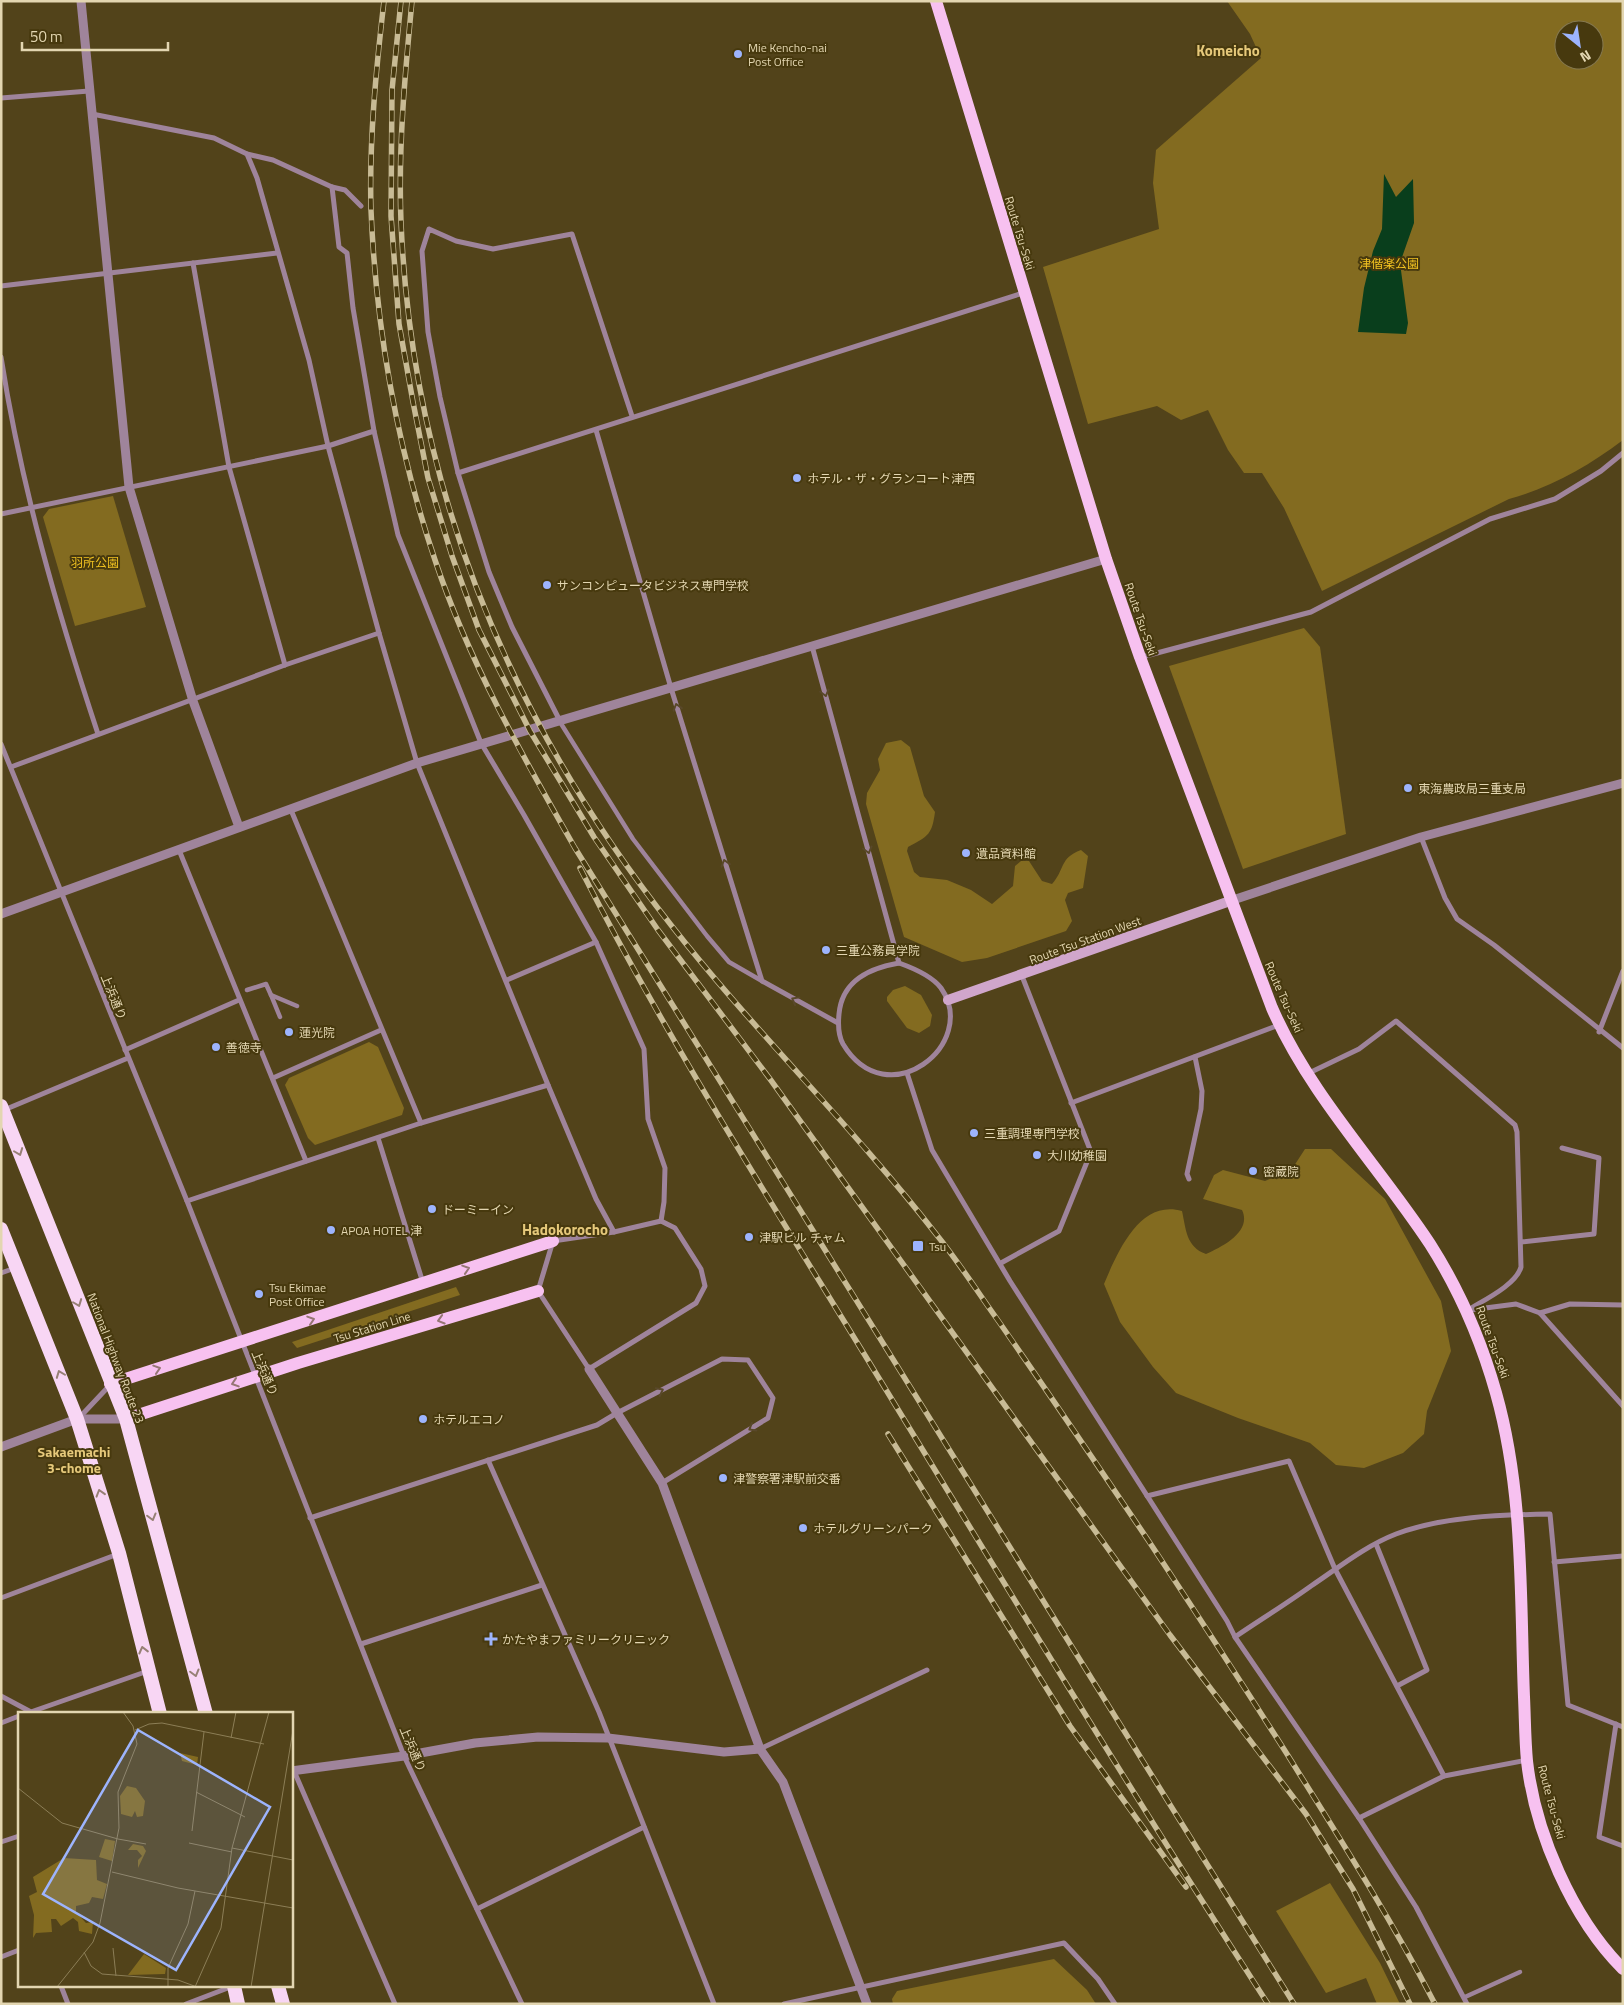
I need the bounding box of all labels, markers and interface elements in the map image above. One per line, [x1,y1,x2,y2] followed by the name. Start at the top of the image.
[22,20,169,52] scale bar
[1554,20,1604,70] north arrow
[30,25,63,48] text: 50 m
[748,38,827,71] place label: Mie Kencho-nai Post Office
[1196,39,1260,62] district label: Komeicho
[1576,45,1595,68] text: N
[732,48,744,60] marker: Mie Kencho-nai Post Office
[1000,194,1040,272] street label: Route Tsu-Seki
[1359,254,1419,273] park label: 津偕楽公園
[807,469,975,488] place label: ホテル・ザ・グランコート津西
[791,472,803,484] marker: ホテル・ザ・グランコート津西
[71,553,119,572] park label: 羽所公園
[557,576,749,595] place label: サンコンピュータビジネス専門学校
[541,579,553,591] marker: サンコンピュータビジネス専門学校
[1120,580,1162,658] street label: Route Tsu-Seki
[819,689,830,698] one-way arrow
[673,704,683,712] one-way arrow
[1418,779,1526,798] place label: 東海農政局三重支局
[1402,782,1414,794] marker: 東海農政局三重支局
[976,844,1036,863] place label: 遺品資料館
[863,845,873,853] one-way arrow
[960,847,972,859] marker: 遺品資料館
[720,859,730,867] one-way arrow
[1026,911,1144,969] street label: Route Tsu Station West
[836,941,920,960] place label: 三重公務員学院
[820,944,832,956] marker: 三重公務員学院
[1260,958,1308,1036] street label: Route Tsu-Seki
[96,971,132,1023] street label: 上浜通り
[791,996,800,1006] one-way arrow
[299,1023,335,1042] place label: 蓮光院
[283,1026,295,1038] marker: 蓮光院
[226,1038,262,1057] place label: 善徳寺
[210,1041,222,1053] marker: 善徳寺
[984,1124,1080,1143] place label: 三重調理専門学校
[968,1127,980,1139] marker: 三重調理専門学校
[1047,1146,1107,1165] place label: 大川幼稚園
[13,1147,23,1155] one-way arrow
[1031,1149,1043,1161] marker: 大川幼稚園
[1263,1162,1299,1181] place label: 密蔵院
[1247,1165,1259,1177] marker: 密蔵院
[442,1200,514,1219] place label: ドーミーイン
[426,1203,438,1215] marker: ドーミーイン
[522,1218,608,1241] district label: Hadokorocho
[341,1221,422,1240] place label: APOA HOTEL 津
[325,1224,337,1236] marker: APOA HOTEL 津
[759,1228,846,1247] place label: 津駅ビル チャム
[743,1231,755,1243] marker: 津駅ビル チャム
[929,1237,946,1256] place label: Tsu
[911,1239,925,1253] marker: Tsu
[461,1265,470,1275] one-way arrow
[269,1278,326,1311] place label: Tsu Ekimae Post Office
[253,1288,265,1300] marker: Tsu Ekimae Post Office
[82,1290,150,1426] street label: National Highway Route 23
[72,1298,83,1307] one-way arrow
[1471,1303,1515,1381] street label: Route Tsu-Seki
[331,1306,413,1348] street label: Tsu Station Line
[307,1315,315,1325] one-way arrow
[437,1315,445,1325] one-way arrow
[247,1347,283,1399] street label: 上浜通り
[152,1365,161,1375] one-way arrow
[55,1370,66,1379] one-way arrow
[232,1378,240,1388] one-way arrow
[655,1387,664,1397] one-way arrow
[433,1410,505,1429] place label: ホテルエコノ
[417,1413,429,1425] marker: ホテルエコノ
[749,1421,758,1431] one-way arrow
[38,1441,110,1478] district label: Sakaemachi 3-chome
[733,1469,841,1488] place label: 津警察署津駅前交番
[717,1472,729,1484] marker: 津警察署津駅前交番
[96,1489,106,1498] one-way arrow
[147,1512,157,1520] one-way arrow
[813,1519,932,1538] place label: ホテルグリーンパーク
[797,1522,809,1534] marker: ホテルグリーンパーク
[502,1630,670,1649] place label: かたやまファミリークリニック
[484,1632,498,1646] marker: かたやまファミリークリニック
[138,1645,149,1654] one-way arrow
[189,1669,200,1678] one-way arrow
[18,1712,292,1988] inset map
[395,1723,431,1775] street label: 上浜通り
[1533,1763,1571,1841] street label: Route Tsu-Seki

